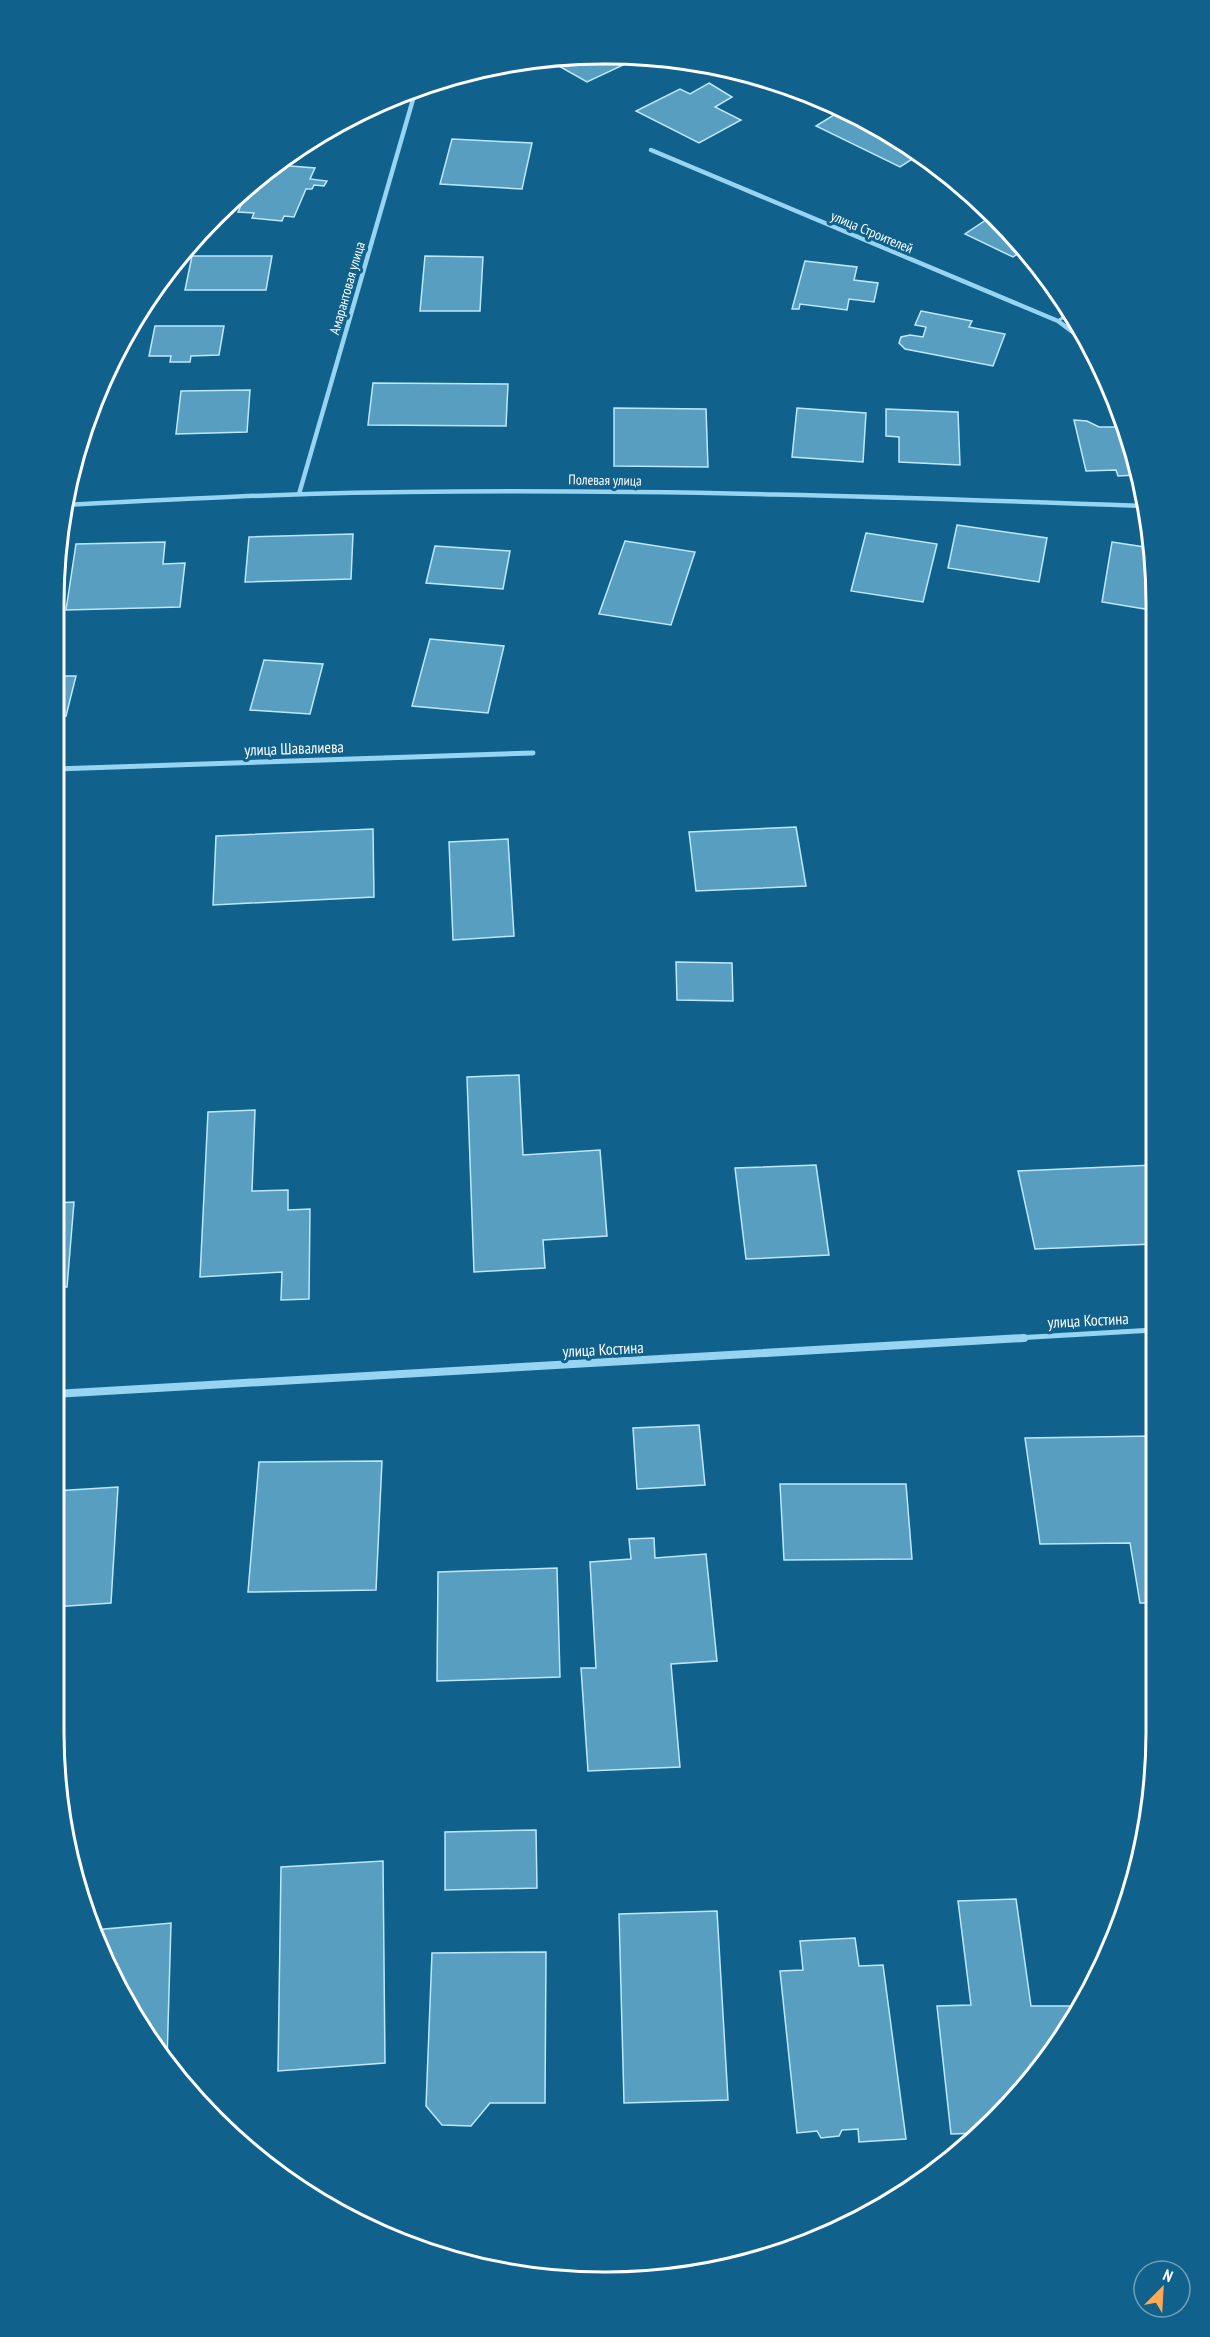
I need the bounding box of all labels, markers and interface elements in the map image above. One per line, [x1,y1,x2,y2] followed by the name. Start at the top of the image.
[828,207,916,257] street label: улица Строителей
[325,239,369,337] street label: Амарантовая улица
[568,470,642,490] street label: Полевая улица
[244,736,344,760] street label: улица Шавалиева
[1047,1308,1129,1332] street label: улица Костина
[562,1337,644,1361] street label: улица Костина
[1132,2259,1192,2319] north arrow
[1160,2264,1176,2286] text: N

